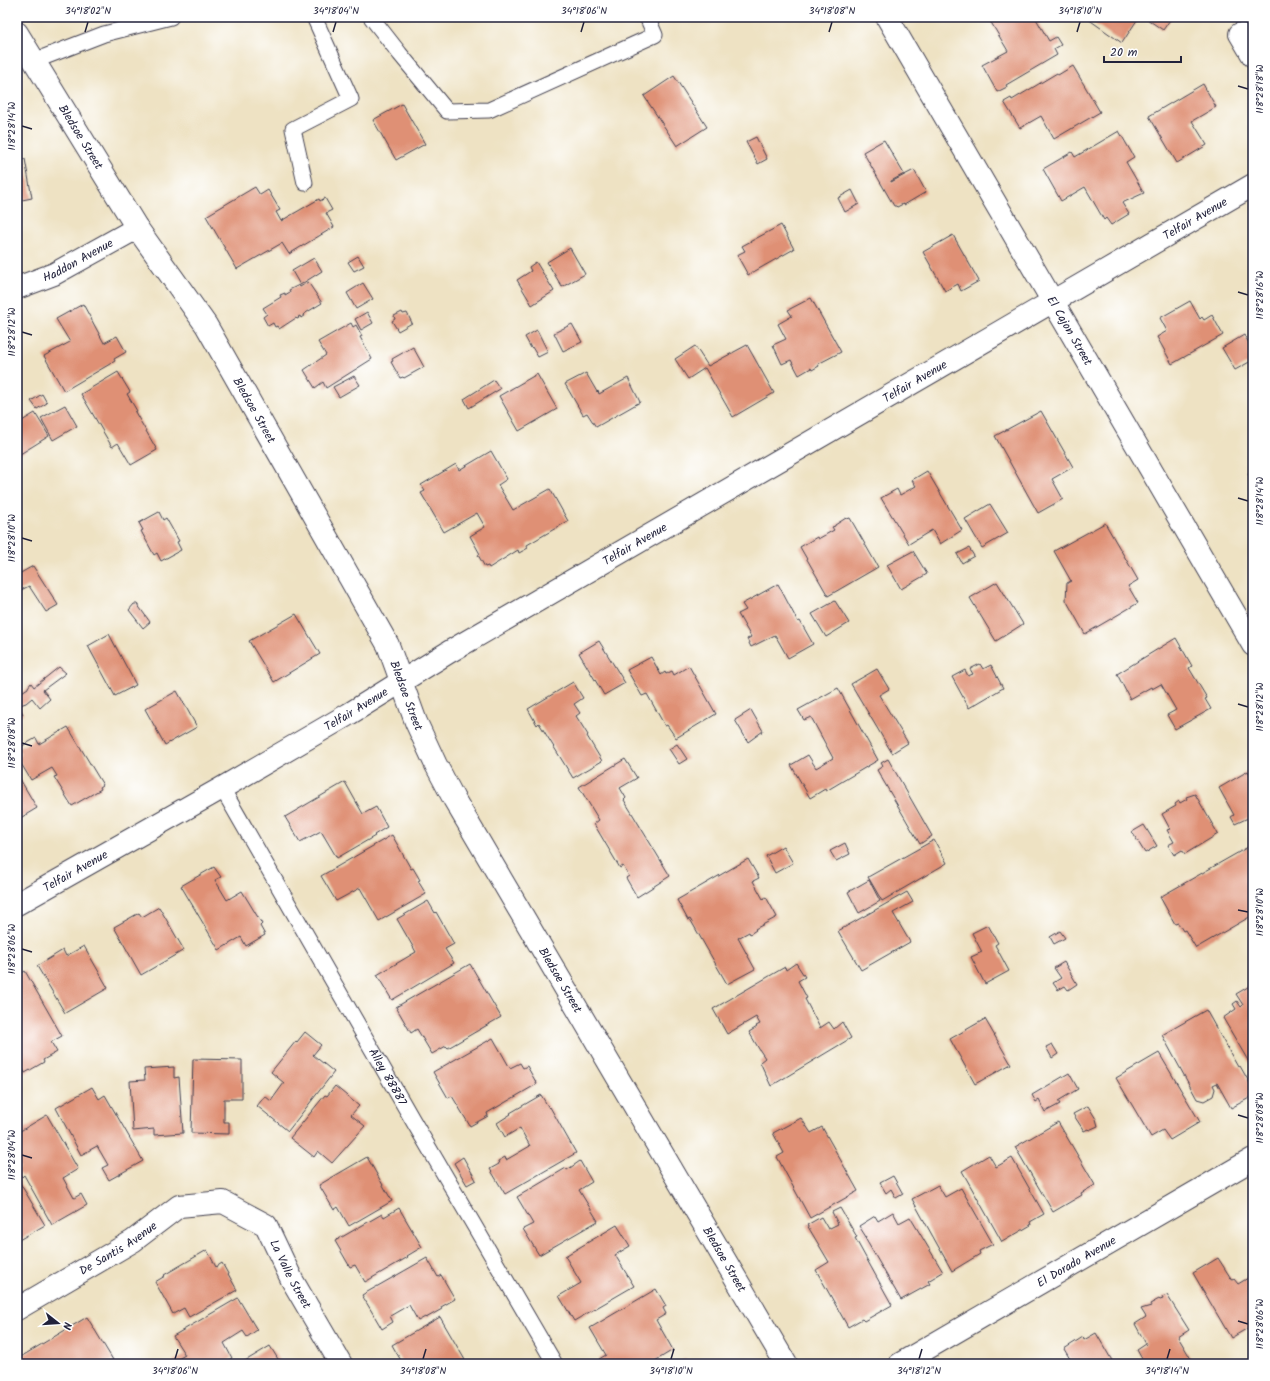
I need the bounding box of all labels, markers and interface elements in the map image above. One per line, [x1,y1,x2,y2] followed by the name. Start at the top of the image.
[65,3,111,19] text: 34°18'02"N
[313,3,359,19] text: 34°18'04"N
[561,3,607,19] text: 34°18'06"N
[809,3,855,19] text: 34°18'08"N
[1058,3,1102,19] text: 34°18'10"N
[1104,38,1181,64] scale bar
[1110,43,1138,62] text: 20 m
[1252,64,1268,114] text: 118°28'18"W
[4,101,20,150] text: 118°28'14"W
[53,101,108,174] street label: Bledsoe Street
[1159,192,1232,245] street label: Telfair Avenue
[40,234,117,287] street label: Haddon Avenue
[1252,270,1268,319] text: 118°28'16"W
[1042,292,1097,370] street label: El Cajon Street
[4,307,20,357] text: 118°28'12"W
[879,355,952,408] street label: Telfair Avenue
[228,374,281,447] street label: Bledsoe Street
[1252,476,1268,525] text: 118°28'14"W
[4,514,20,562] text: 118°28'10"W
[599,518,671,571] street label: Telfair Avenue
[384,658,428,734] street label: Bledsoe Street
[1252,682,1268,732] text: 118°28'12"W
[321,683,393,736] street label: Telfair Avenue
[4,717,20,769] text: 118°28'08"W
[40,845,112,897] street label: Telfair Avenue
[1252,888,1268,936] text: 118°28'10"W
[4,923,20,974] text: 118°28'06"W
[533,944,587,1017] street label: Bledsoe Street
[363,1045,412,1110] street label: Alley 88887
[1252,1092,1268,1144] text: 118°28'08"W
[4,1130,20,1180] text: 118°28'04"W
[76,1216,162,1281] street label: De Santis Avenue
[697,1223,751,1296] street label: Bledsoe Street
[1033,1231,1121,1293] street label: El Dorado Avenue
[264,1236,316,1313] street label: La Valle Street
[1252,1298,1268,1349] text: 118°28'06"W
[38,1303,78,1343] north arrow
[57,1320,76,1332] text: N
[152,1363,198,1379] text: 34°18'06"N
[400,1363,446,1379] text: 34°18'08"N
[649,1363,693,1379] text: 34°18'10"N
[897,1363,941,1379] text: 34°18'12"N
[1145,1363,1189,1379] text: 34°18'14"N

